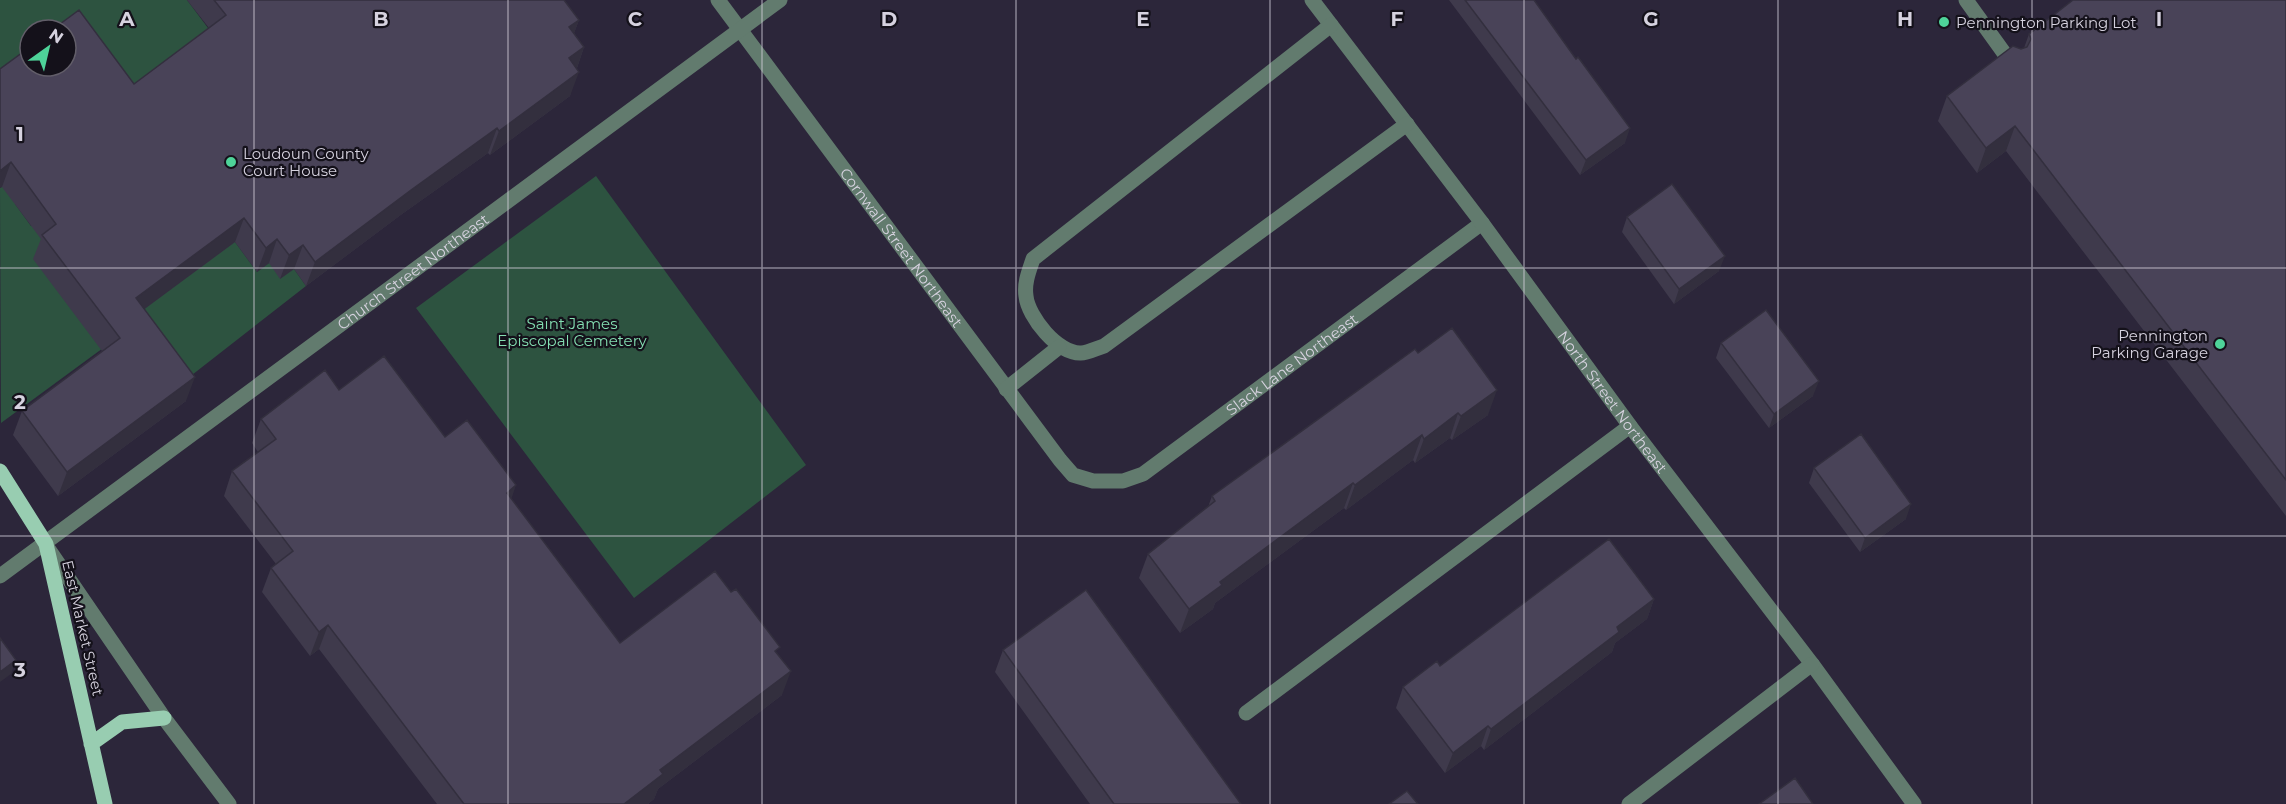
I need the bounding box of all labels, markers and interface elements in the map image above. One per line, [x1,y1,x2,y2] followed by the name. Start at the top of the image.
[118,7,135,31] text: A
[373,7,389,31] text: B
[628,7,643,31] text: C
[881,7,897,31] text: D
[1136,7,1150,31] text: E
[1391,7,1404,31] text: F
[1643,7,1659,31] text: G
[1897,7,1913,31] text: H
[2156,7,2162,31] text: I
[1956,13,2137,32] place label: Pennington Parking Lot
[1937,15,1951,29] marker: Pennington Parking Lot
[18,18,78,78] north arrow
[45,24,67,47] text: N
[16,122,24,146] text: 1
[243,144,369,180] place label: Loudoun County Court House
[224,155,238,169] marker: Loudoun County Court House
[836,164,967,331] street label: Cornwall Street Northeast
[333,209,492,333] street label: Church Street Northeast
[1222,309,1361,419] street label: Slack Lane Northeast
[497,314,648,350] park label: Saint James Episcopal Cemetery
[2091,326,2208,362] place label: Pennington Parking Garage
[1554,327,1672,477] street label: North Street Northeast
[2213,337,2227,351] marker: Pennington Parking Garage
[14,390,26,414] text: 2
[58,558,108,698] street label: East Market Street
[13,658,26,682] text: 3

